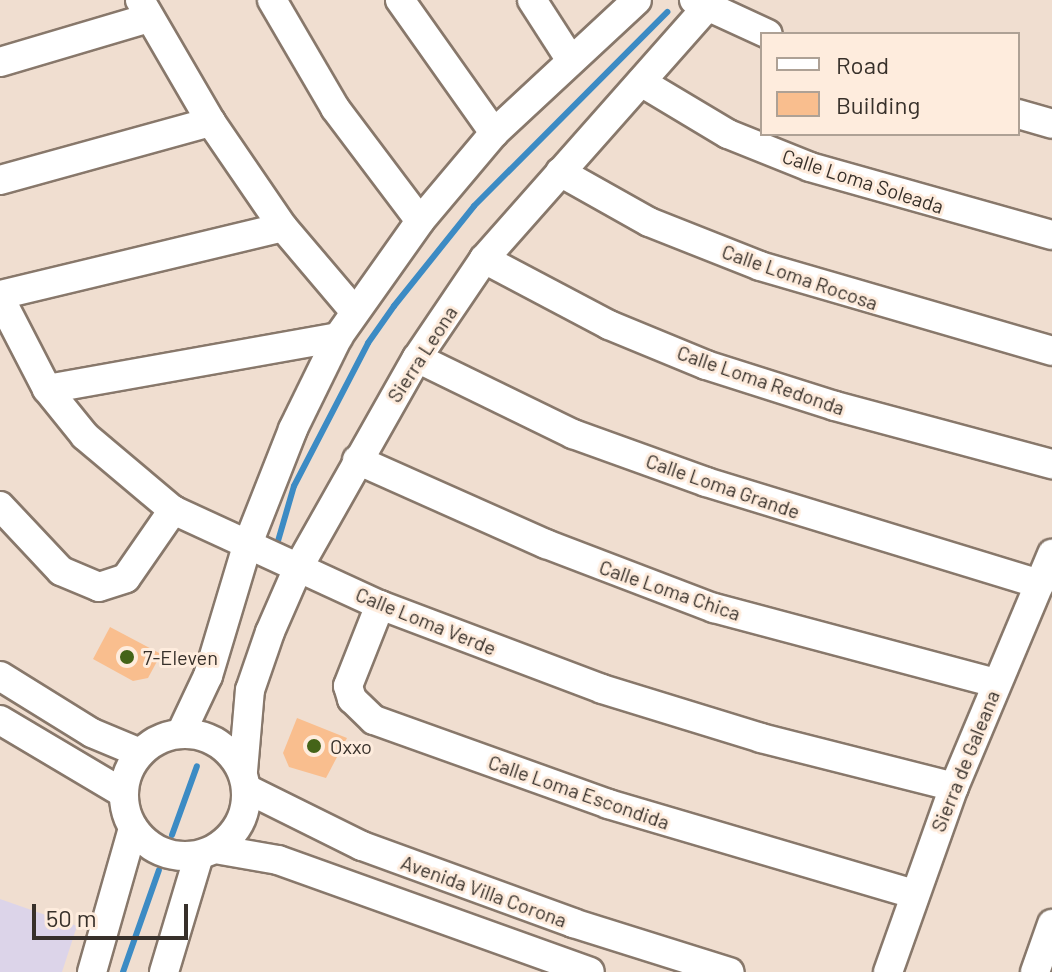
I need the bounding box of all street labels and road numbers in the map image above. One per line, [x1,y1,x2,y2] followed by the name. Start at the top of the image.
[779,144,947,218] street label: Calle Loma Soleada
[719,239,881,315] street label: Calle Loma Rocosa
[382,301,462,407] street label: Sierra Leona
[674,340,848,420] street label: Calle Loma Redonda
[643,448,803,524] street label: Calle Loma Grande
[596,555,744,625] street label: Calle Loma Chica
[352,582,500,660] street label: Calle Loma Verde
[926,687,1004,835] street label: Sierra de Galeana
[485,750,673,834] street label: Calle Loma Escondida
[398,850,570,932] street label: Avenida Villa Corona

